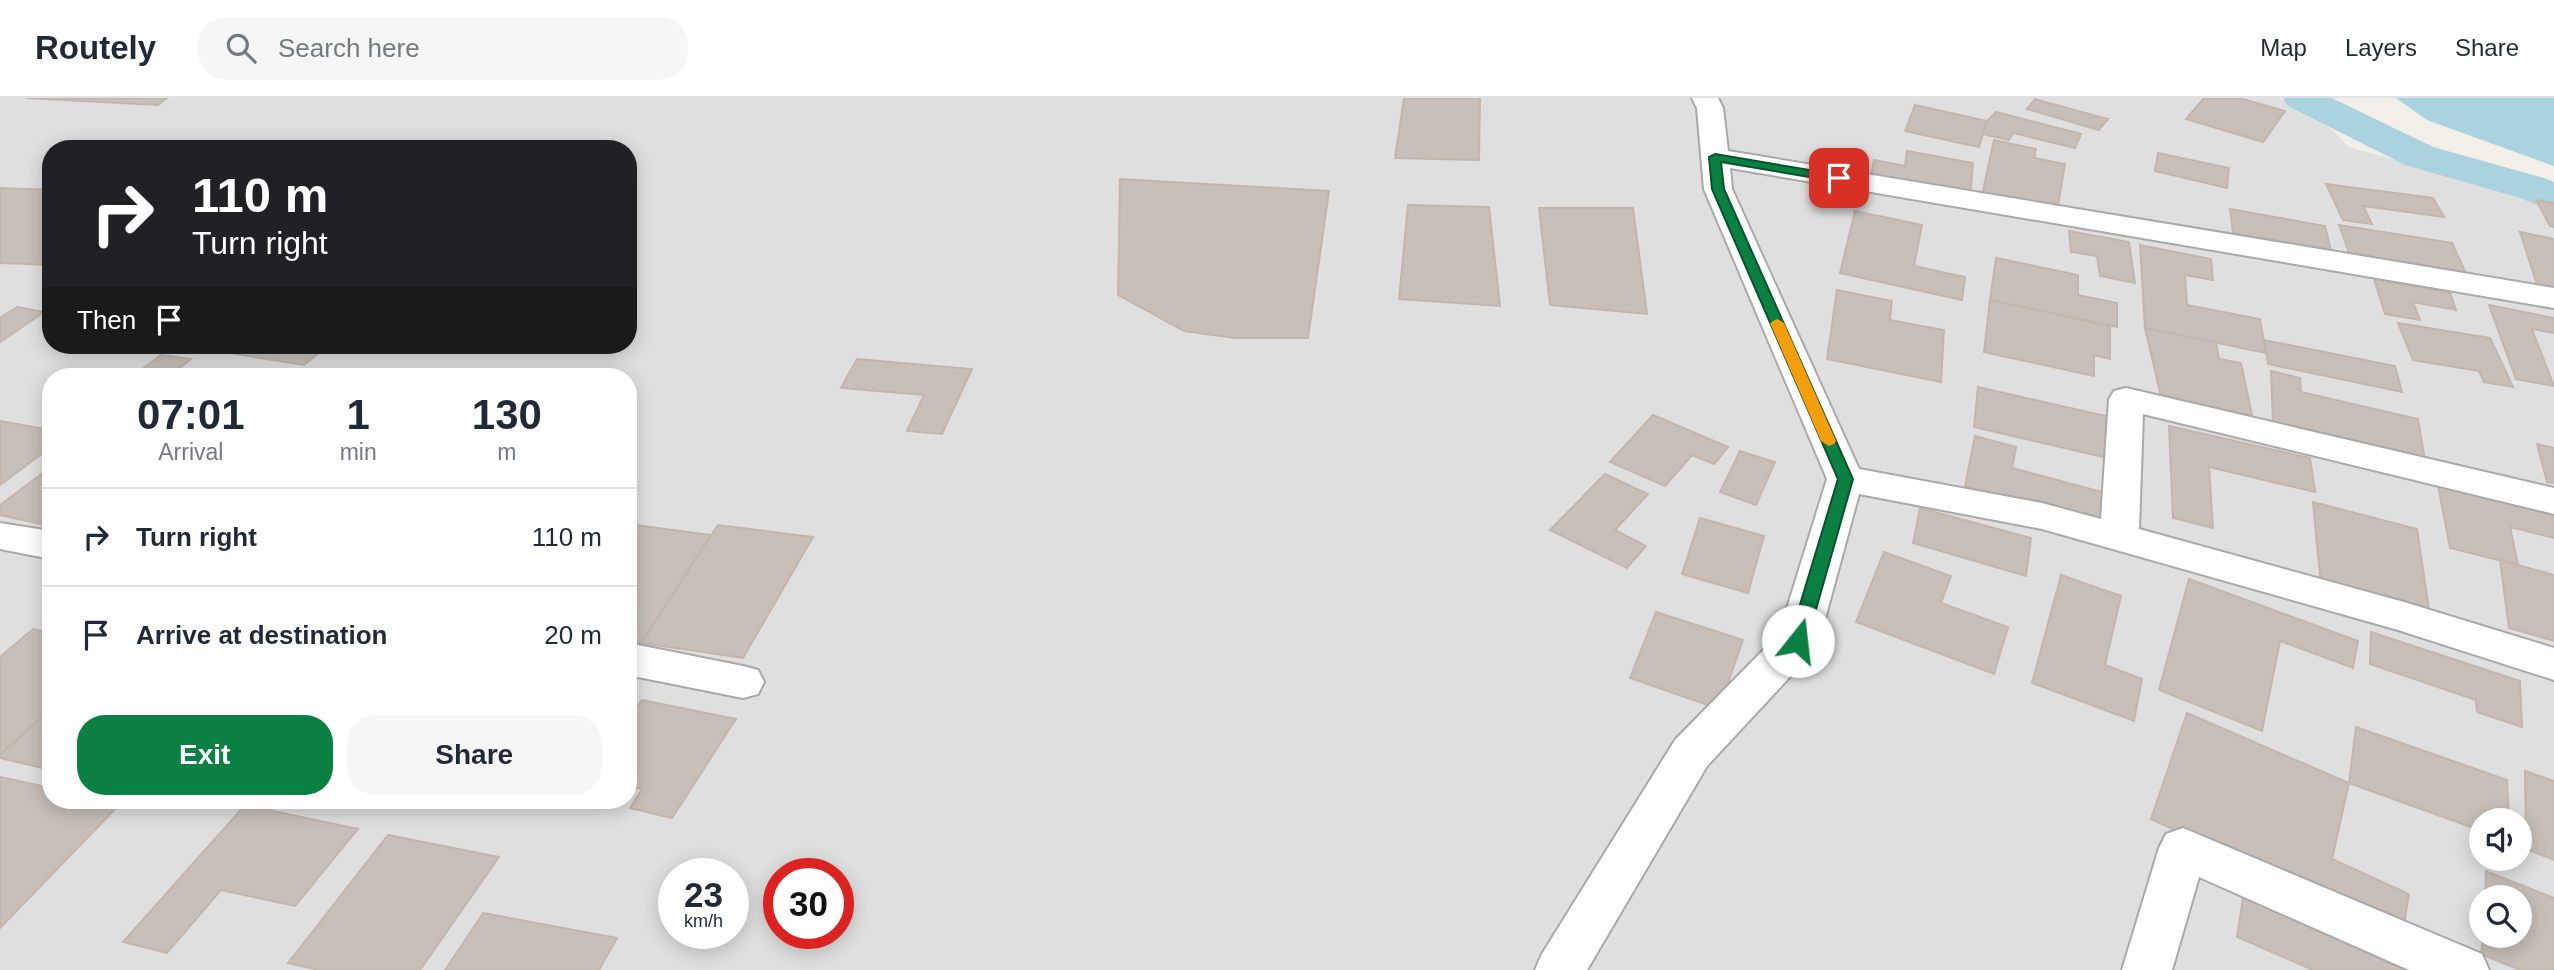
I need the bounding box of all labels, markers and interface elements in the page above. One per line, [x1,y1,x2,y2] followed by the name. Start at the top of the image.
[198,17,688,80] search box
[35,29,156,66] text: Routely
[222,29,260,67] icon: search
[278,33,420,63] text: Search here
[2260,34,2307,61] text: Map
[2345,34,2417,61] text: Layers
[2455,34,2519,61] text: Share
[1809,148,1869,208] pin
[1820,159,1858,197] icon: arrive
[77,168,168,259] icon: right
[192,168,328,222] text: 110 m
[192,225,328,261] text: Turn right
[150,301,188,339] icon: arrive
[77,305,136,335] text: Then
[137,391,245,438] text: 07:01
[346,391,370,438] text: 1
[472,391,542,438] text: 130
[158,439,223,465] text: Arrival
[340,439,377,465] text: min
[497,439,516,465] text: m
[77,518,115,556] icon: right
[136,522,257,552] text: Turn right
[532,522,602,552] text: 110 m
[1761,604,1835,678] position arrow
[77,616,115,654] icon: arrive
[136,620,387,650] text: Arrive at destination
[544,620,602,650] text: 20 m
[77,715,333,795] button: Exit
[347,715,602,795] button: Share
[2469,808,2532,948] map controls
[2469,808,2532,871] button: sound
[763,858,854,949] speed limit sign: 30
[684,875,723,914] text: 23
[2469,885,2532,948] button: search
[684,911,723,931] text: km/h

